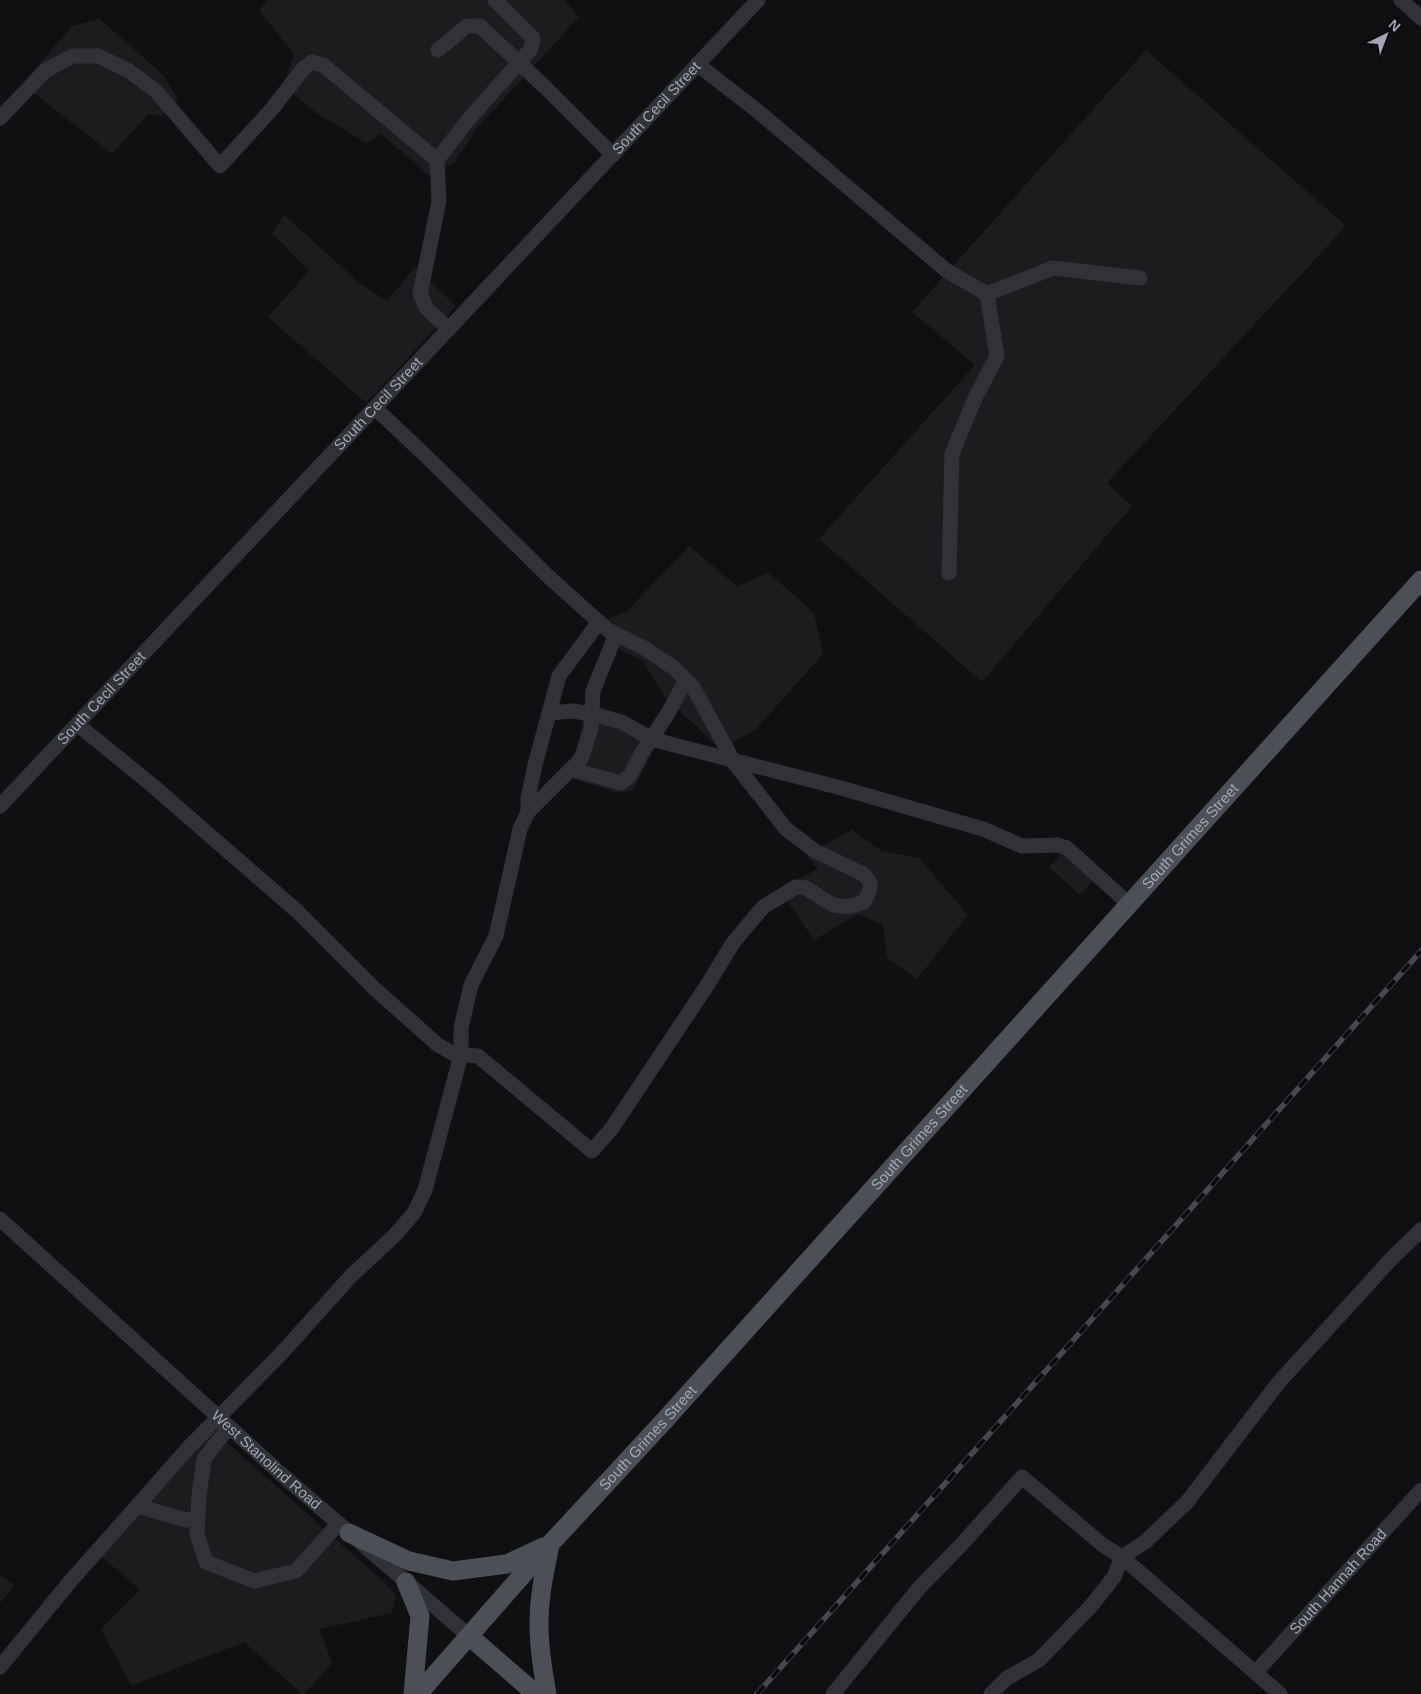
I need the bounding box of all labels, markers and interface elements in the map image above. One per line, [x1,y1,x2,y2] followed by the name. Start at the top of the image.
[1361,10,1411,60] north arrow
[1386,16,1404,35] text: N
[608,57,704,158] street label: South Cecil Street
[330,353,426,453] street label: South Cecil Street
[53,647,149,748] street label: South Cecil Street
[1138,779,1242,892] street label: South Grimes Street
[867,1080,971,1193] street label: South Grimes Street
[595,1381,700,1494] street label: South Grimes Street
[208,1406,325,1513] street label: West Stanolind Road
[1286,1525,1390,1637] street label: South Hannah Road

